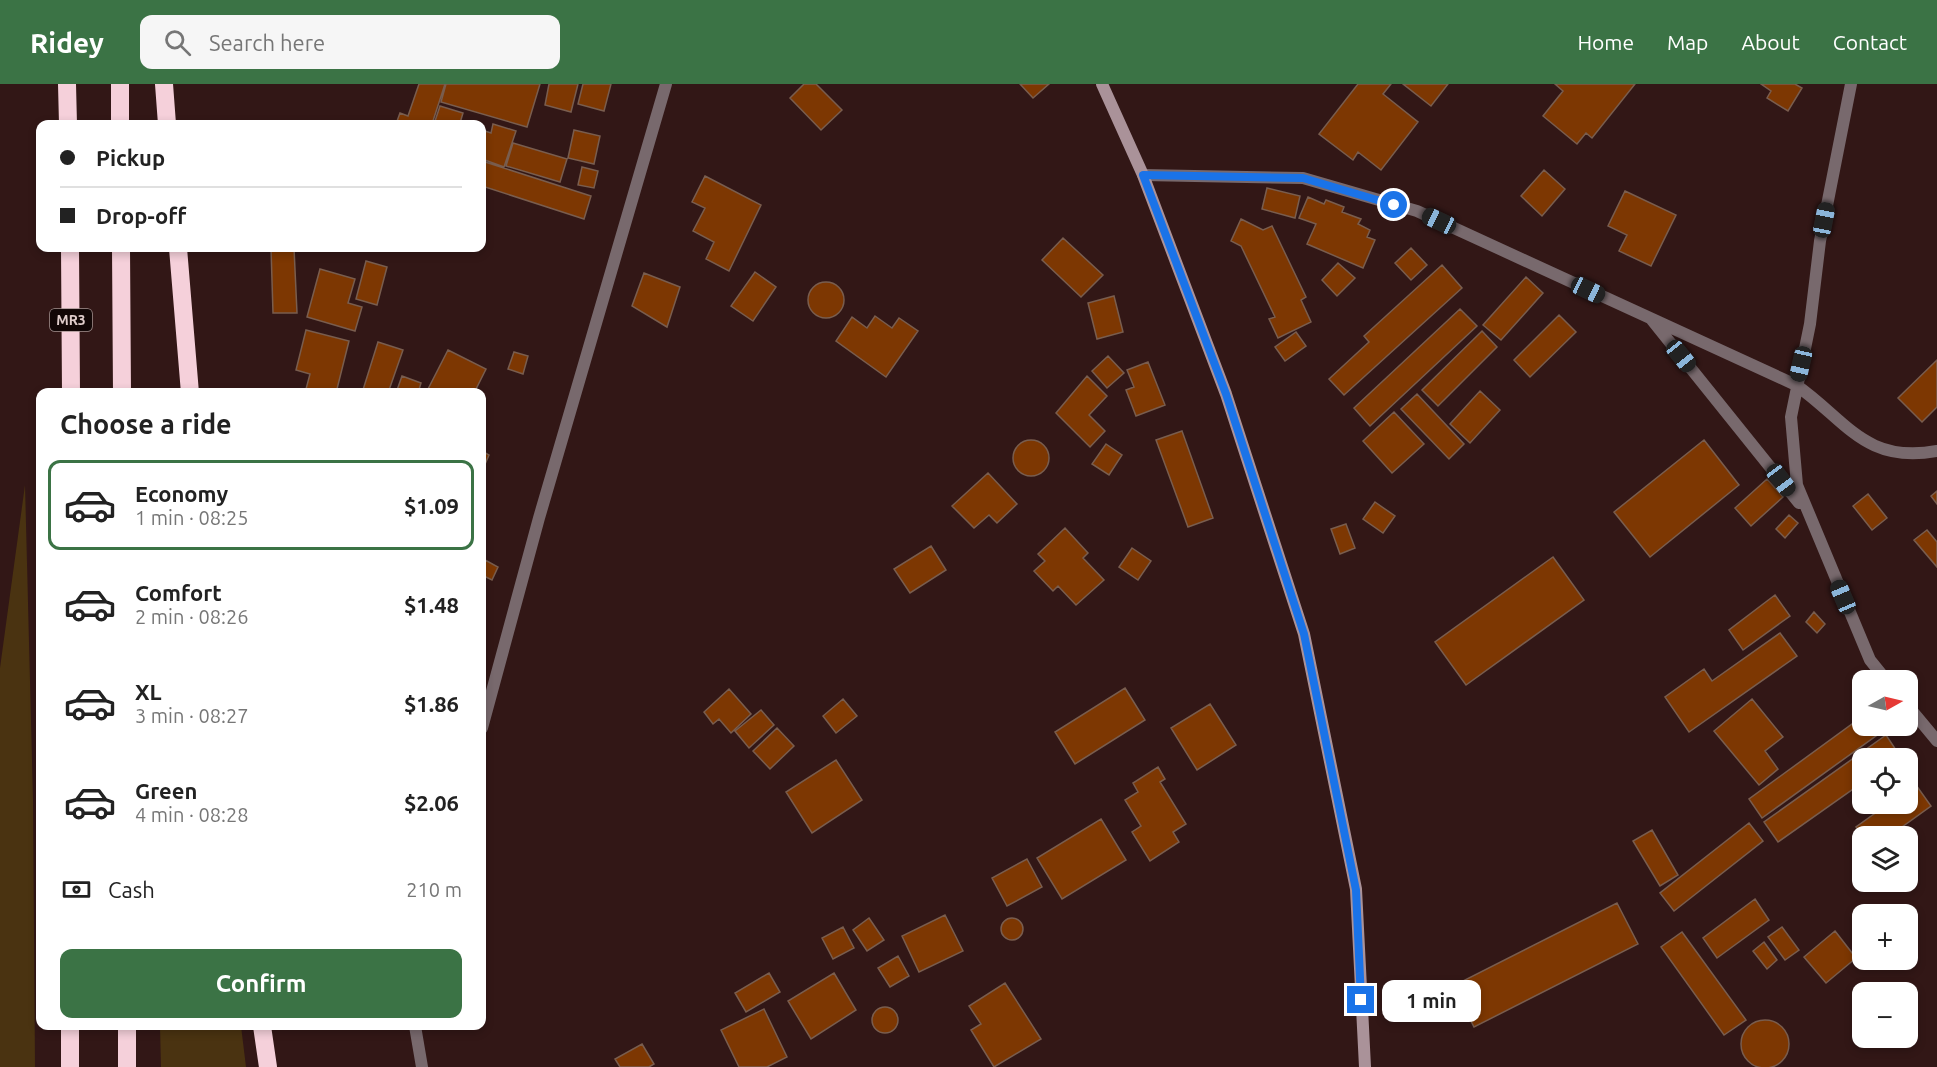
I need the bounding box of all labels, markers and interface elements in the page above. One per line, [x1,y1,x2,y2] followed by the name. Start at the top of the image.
[140,15,560,69] search box
[161,26,194,59] icon: search
[30,27,104,58] text: Ridey
[209,30,325,55] text: Search here
[1577,30,1634,54] text: Home
[1667,30,1708,54] text: Map
[1741,30,1800,54] text: About
[1833,30,1907,54] text: Contact
[96,145,165,170] text: Pickup
[1380,191,1407,218] route start
[1812,201,1836,239] car
[96,203,186,228] text: Drop-off
[1419,205,1459,237] car
[1568,274,1608,306] car
[50,309,92,331] road number: MR3
[1663,336,1699,376] car
[1788,344,1814,384] car
[60,409,232,439] text: Choose a ride
[1763,460,1799,500] car
[63,478,117,532] icon: car
[135,481,228,506] text: Economy
[404,493,459,518] text: $1.09
[135,506,249,529] text: 1 min · 08:25
[63,577,117,631] icon: car
[1828,577,1858,617] car
[135,580,222,605] text: Comfort
[404,592,459,617] text: $1.48
[135,605,249,628] text: 2 min · 08:26
[1852,670,1918,736] north arrow
[1852,670,1918,1048] map controls
[63,676,117,730] icon: car
[135,679,162,704] text: XL
[404,691,459,716] text: $1.86
[135,704,249,727] text: 3 min · 08:27
[1852,748,1918,814] button: locate
[63,775,117,829] icon: car
[135,778,197,803] text: Green
[404,790,459,815] text: $2.06
[135,803,249,826] text: 4 min · 08:28
[1852,826,1918,892] button: layers
[60,873,93,906] icon: cash
[108,877,155,902] text: Cash
[406,878,462,901] text: 210 m
[1852,904,1918,970] button: +
[60,949,462,1018] button: Confirm
[1382,979,1481,1021] callout: 1 min
[1852,982,1918,1048] button: −
[1347,986,1374,1013] route end
[1406,989,1457,1012] text: 1 min

